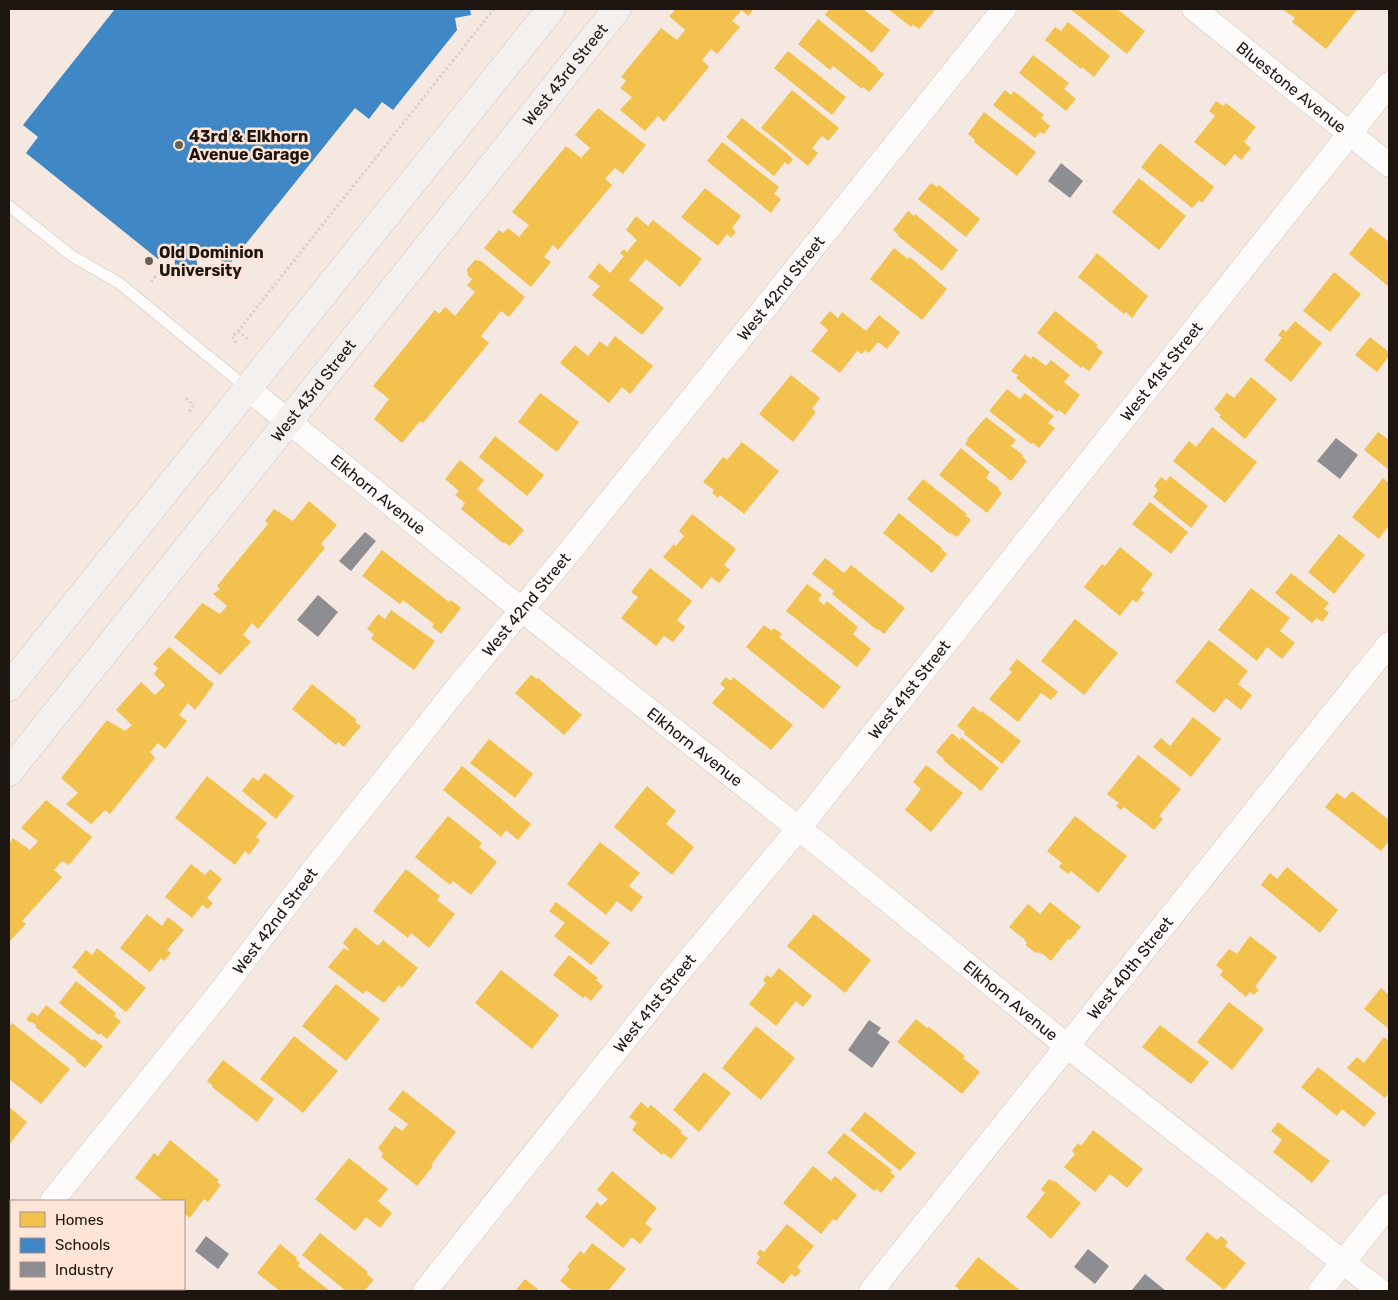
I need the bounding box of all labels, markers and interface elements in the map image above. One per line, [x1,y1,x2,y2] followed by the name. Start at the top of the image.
[518,20,611,129] street label: West 43rd Street
[1233,37,1350,137] street label: Bluestone Avenue
[189,127,309,164] place label: 43rd & Elkhorn Avenue Garage
[173,139,185,151] marker: 43rd & Elkhorn Avenue Garage
[733,232,828,344] street label: West 42nd Street
[159,243,264,280] place label: Old Dominion University
[143,255,155,267] marker: Old Dominion University
[1116,318,1206,425] street label: West 41st Street
[267,336,360,445] street label: West 43rd Street
[327,450,430,538] street label: Elkhorn Avenue
[478,549,574,660] street label: West 42nd Street
[864,636,954,743] street label: West 41st Street
[644,703,747,790] street label: Elkhorn Avenue
[228,864,321,978] street label: West 42nd Street
[1083,913,1177,1023] street label: West 40th Street
[609,950,699,1056] street label: West 41st Street
[960,956,1062,1044] street label: Elkhorn Avenue
[10,1200,185,1290] legend
[55,1211,104,1229] text: Homes
[55,1236,111,1254] text: Schools
[55,1261,114,1279] text: Industry

